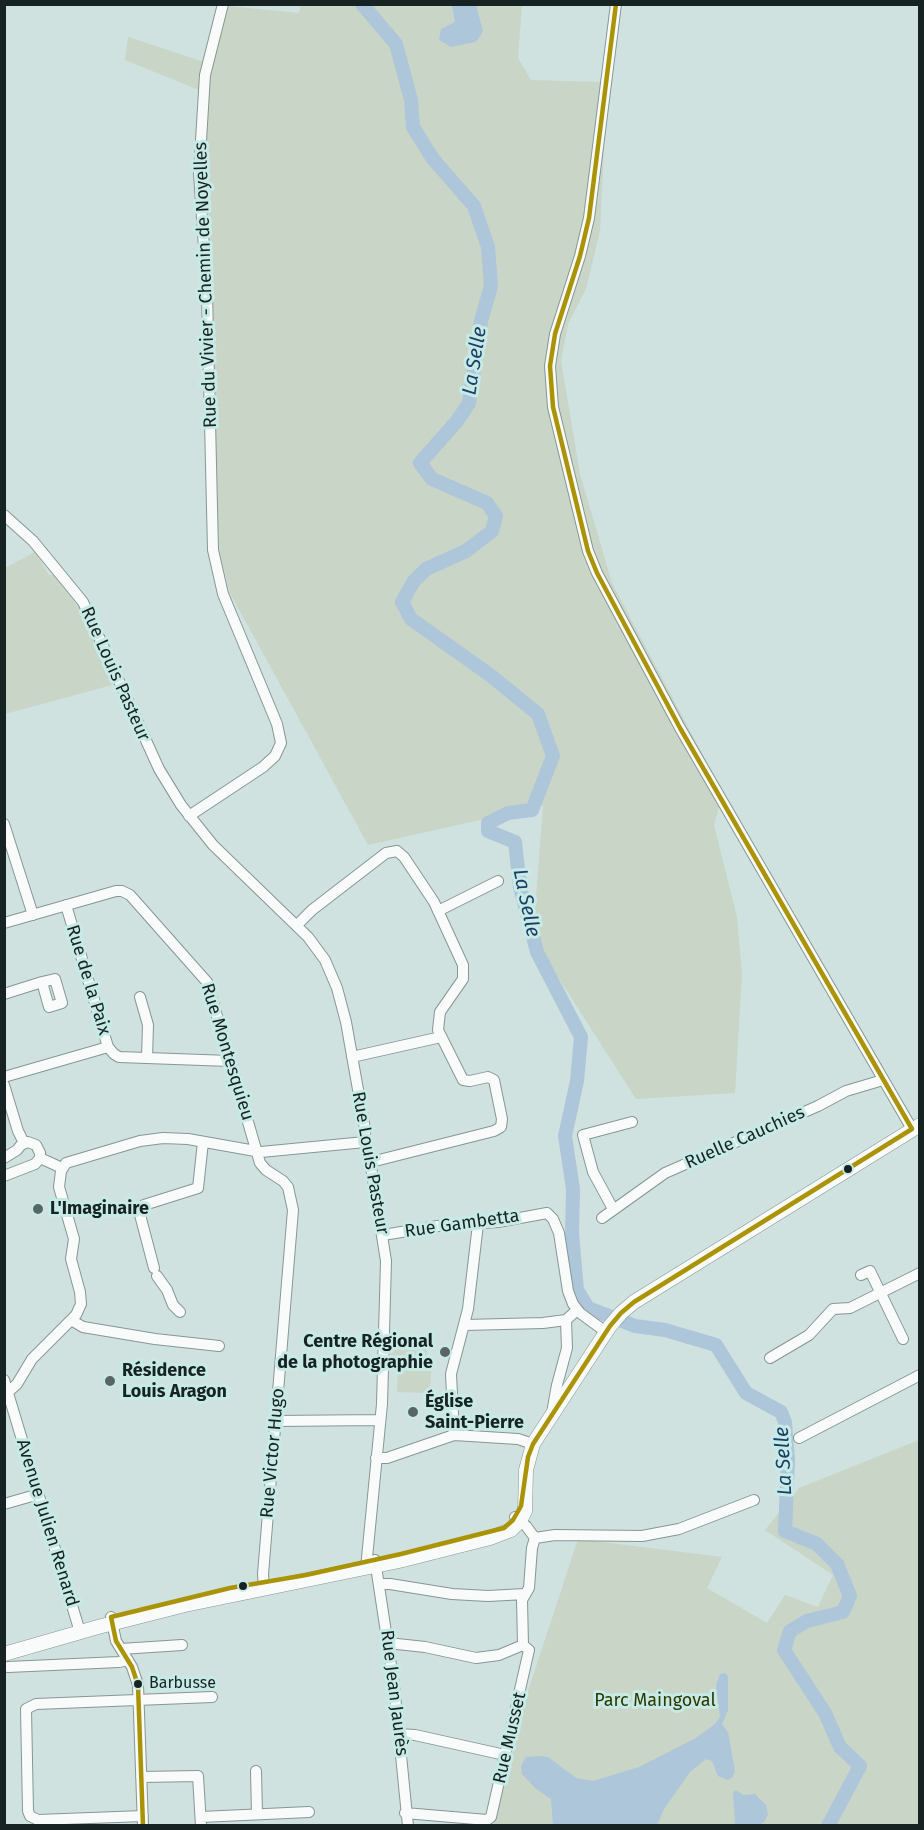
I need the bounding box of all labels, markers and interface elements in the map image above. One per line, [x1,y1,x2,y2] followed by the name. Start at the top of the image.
[190,142,222,428] street label: Rue du Vivier - Chemin de Noyelles
[458,325,492,397] water label: La Selle
[76,604,154,744] street label: Rue Louis Pasteur
[507,867,545,939] water label: La Selle
[61,922,115,1038] street label: Rue de la Paix
[196,981,258,1123] street label: Rue Montesquieu
[347,1090,393,1236] street label: Rue Louis Pasteur
[682,1102,808,1174] street label: Ruelle Cauchies
[842,1163,854,1175] unlabelled marker
[50,1198,149,1220] place label: L'Imaginaire
[31,1202,45,1216] marker: L'Imaginaire
[403,1205,521,1243] street label: Rue Gambetta
[277,1331,433,1374] place label: Centre Régional de la photographie
[438,1345,452,1359] marker: Centre Régional de la photographie
[122,1360,227,1402] place label: Résidence Louis Aragon
[103,1374,117,1388] marker: Résidence Louis Aragon
[257,1387,289,1519] street label: Rue Victor Hugo
[425,1391,524,1434] place label: Église Saint-Pierre
[406,1405,420,1419] marker: Église Saint-Pierre
[770,1426,798,1496] water label: La Selle
[11,1437,83,1609] street label: Avenue Julien Renard
[237,1580,249,1592] unlabelled marker
[376,1629,412,1757] street label: Rue Jean Jaurès
[149,1674,216,1694] place label: Barbusse
[132,1678,144,1690] marker: Barbusse
[489,1690,531,1786] street label: Rue Musset
[594,1690,716,1712] park label: Parc Maingoval

